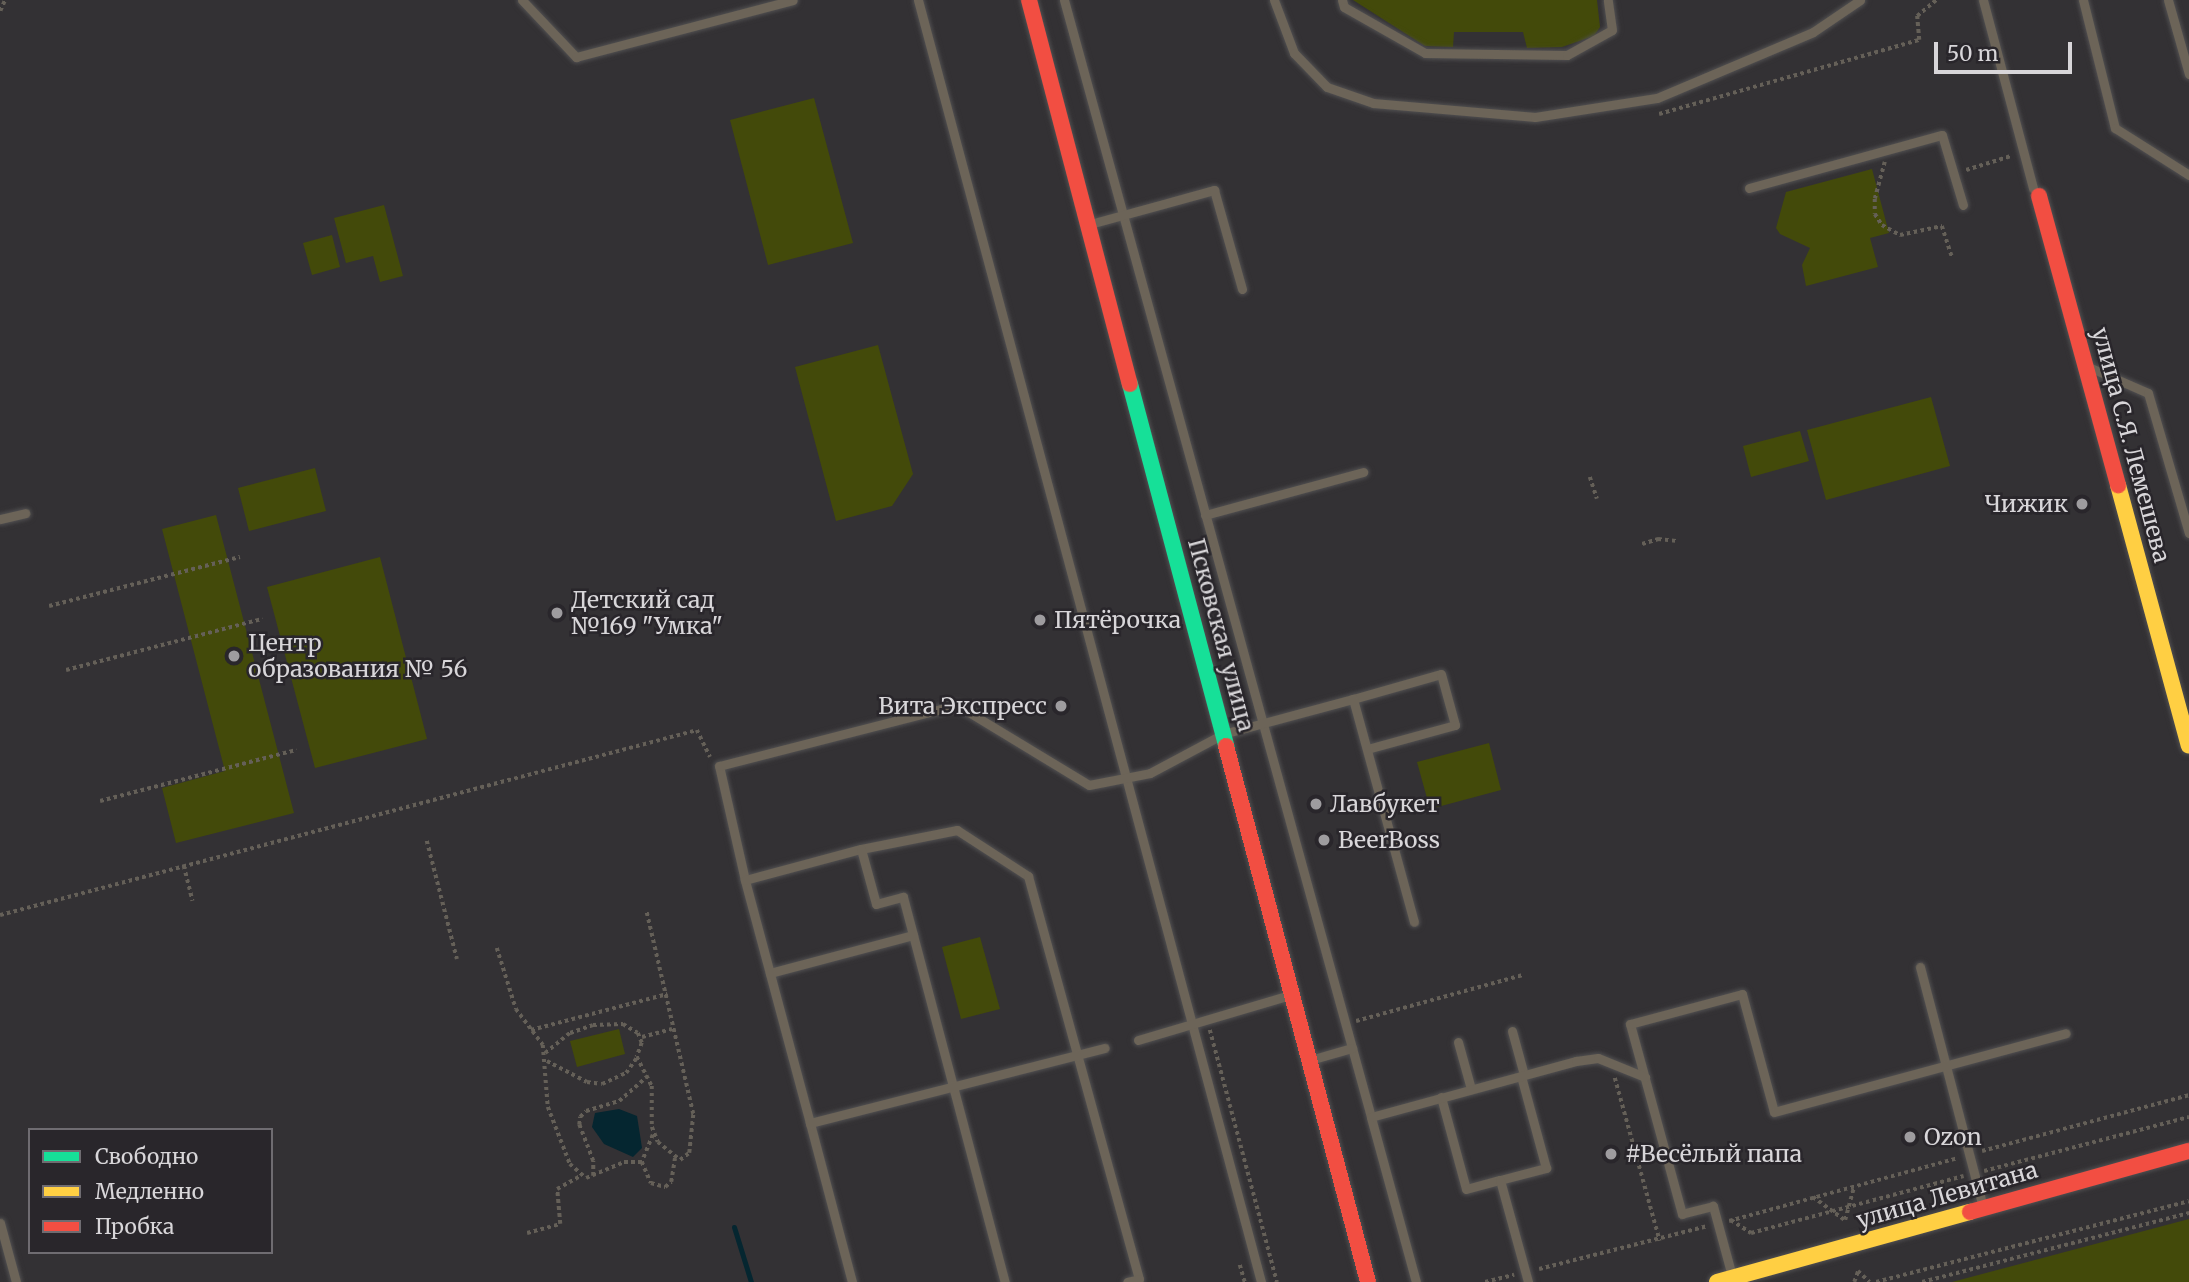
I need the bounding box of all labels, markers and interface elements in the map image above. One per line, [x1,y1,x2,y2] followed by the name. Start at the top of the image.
[1937,28,2075,72] scale bar
[1947,40,1998,67] text: 50 m
[2086,324,2176,566] street label: улица С.Я. Лемешева
[1985,490,2068,518] place label: Чижик
[2074,496,2090,512] marker: Чижик
[1182,535,1260,735] street label: Псковская улица
[571,586,723,640] place label: Детский сад №169 "Умка"
[549,605,565,621] marker: Детский сад №169 "Умка"
[1054,606,1181,634] place label: Пятёрочка
[1032,612,1048,628] marker: Пятёрочка
[248,629,467,683] place label: Центр образования № 56
[226,648,242,664] marker: Центр образования № 56
[878,692,1047,720] place label: Вита Экспресс
[1053,698,1069,714] marker: Вита Экспресс
[1330,790,1440,818] place label: Лавбукет
[1308,796,1324,812] marker: Лавбукет
[1338,826,1440,854] place label: BeerBoss
[1316,832,1332,848] marker: BeerBoss
[1924,1123,1982,1151] place label: Ozon
[28,1128,273,1254] legend
[1902,1129,1918,1145] marker: Ozon
[1625,1140,1802,1168] place label: #Весёлый папа
[95,1143,198,1170] text: Свободно
[1603,1146,1619,1162] marker: #Весёлый папа
[1853,1156,2041,1234] street label: улица Левитана
[95,1178,204,1205] text: Медленно
[95,1213,174,1240] text: Пробка

